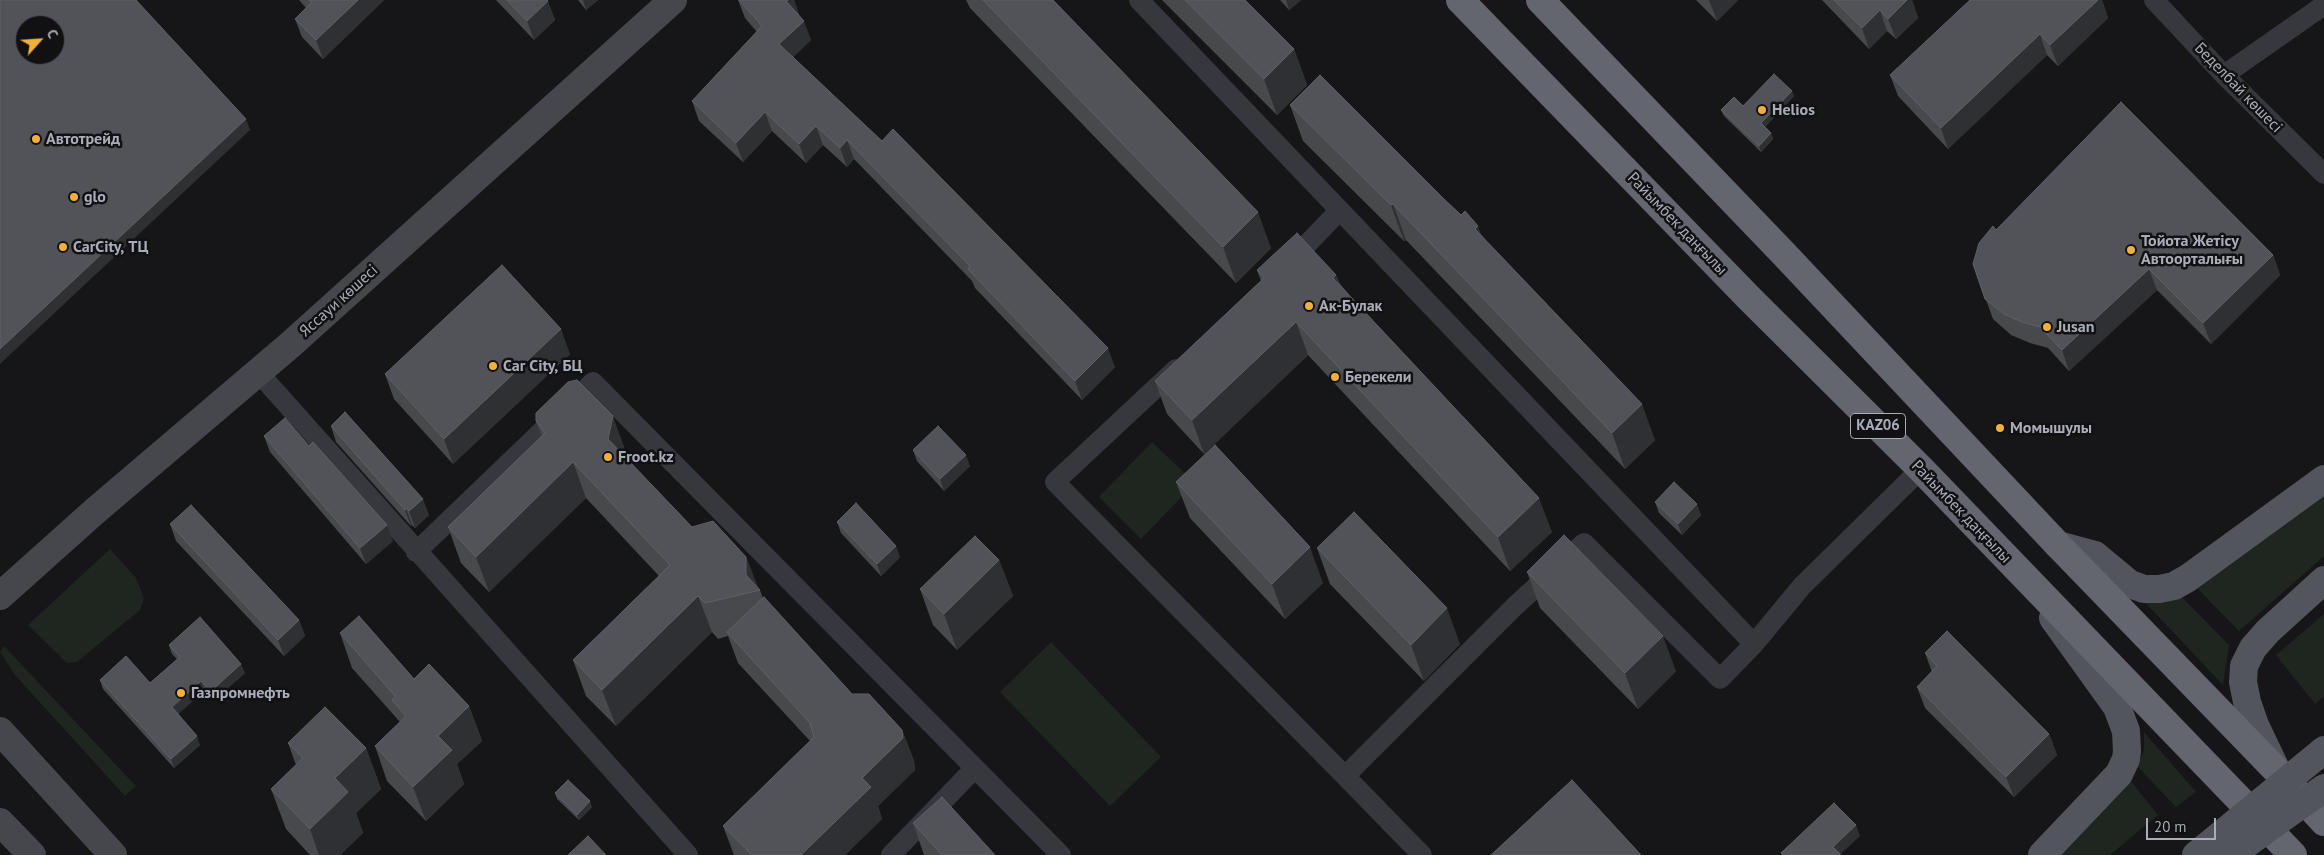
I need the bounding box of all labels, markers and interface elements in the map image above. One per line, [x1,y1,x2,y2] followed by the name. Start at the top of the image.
[15,15,65,65] north arrow
[43,26,62,41] text: С
[2190,39,2286,137] street label: Беделбай көшесі
[1772,100,1815,120] place label: Helios
[1756,104,1768,116] marker: Helios
[46,129,120,149] place label: Автотрейд
[30,133,42,145] marker: Автотрейд
[1623,169,1731,279] street label: Райымбек даңғылы
[84,187,106,207] place label: glo
[68,191,80,203] marker: glo
[2141,231,2243,269] place label: Тойота Жетiсу Автоорталығы
[73,237,148,257] place label: CarCity, ТЦ
[57,241,69,253] marker: CarCity, ТЦ
[2125,244,2137,256] marker: Тойота Жетiсу Автоорталығы
[296,261,382,341] street label: Яссауи көшесі
[1319,296,1382,316] place label: Ак-Булак
[1303,300,1315,312] marker: Ак-Булак
[2057,317,2094,337] place label: Jusan
[2041,321,2053,333] marker: Jusan
[503,356,582,376] place label: Car City, БЦ
[487,360,499,372] marker: Car City, БЦ
[1345,367,1412,387] place label: Берекели
[1329,371,1341,383] marker: Берекели
[1850,414,1906,438] road number: KАZ06
[2010,418,2092,438] place label: Момышулы
[1994,422,2006,434] marker: Момышулы
[618,447,674,467] place label: Froot.kz
[602,451,614,463] marker: Froot.kz
[1907,457,2015,567] street label: Райымбек даңғылы
[191,683,290,703] place label: Газпромнефть
[175,687,187,699] marker: Газпромнефть
[2149,808,2219,840] scale bar
[2154,817,2187,836] text: 20 m

